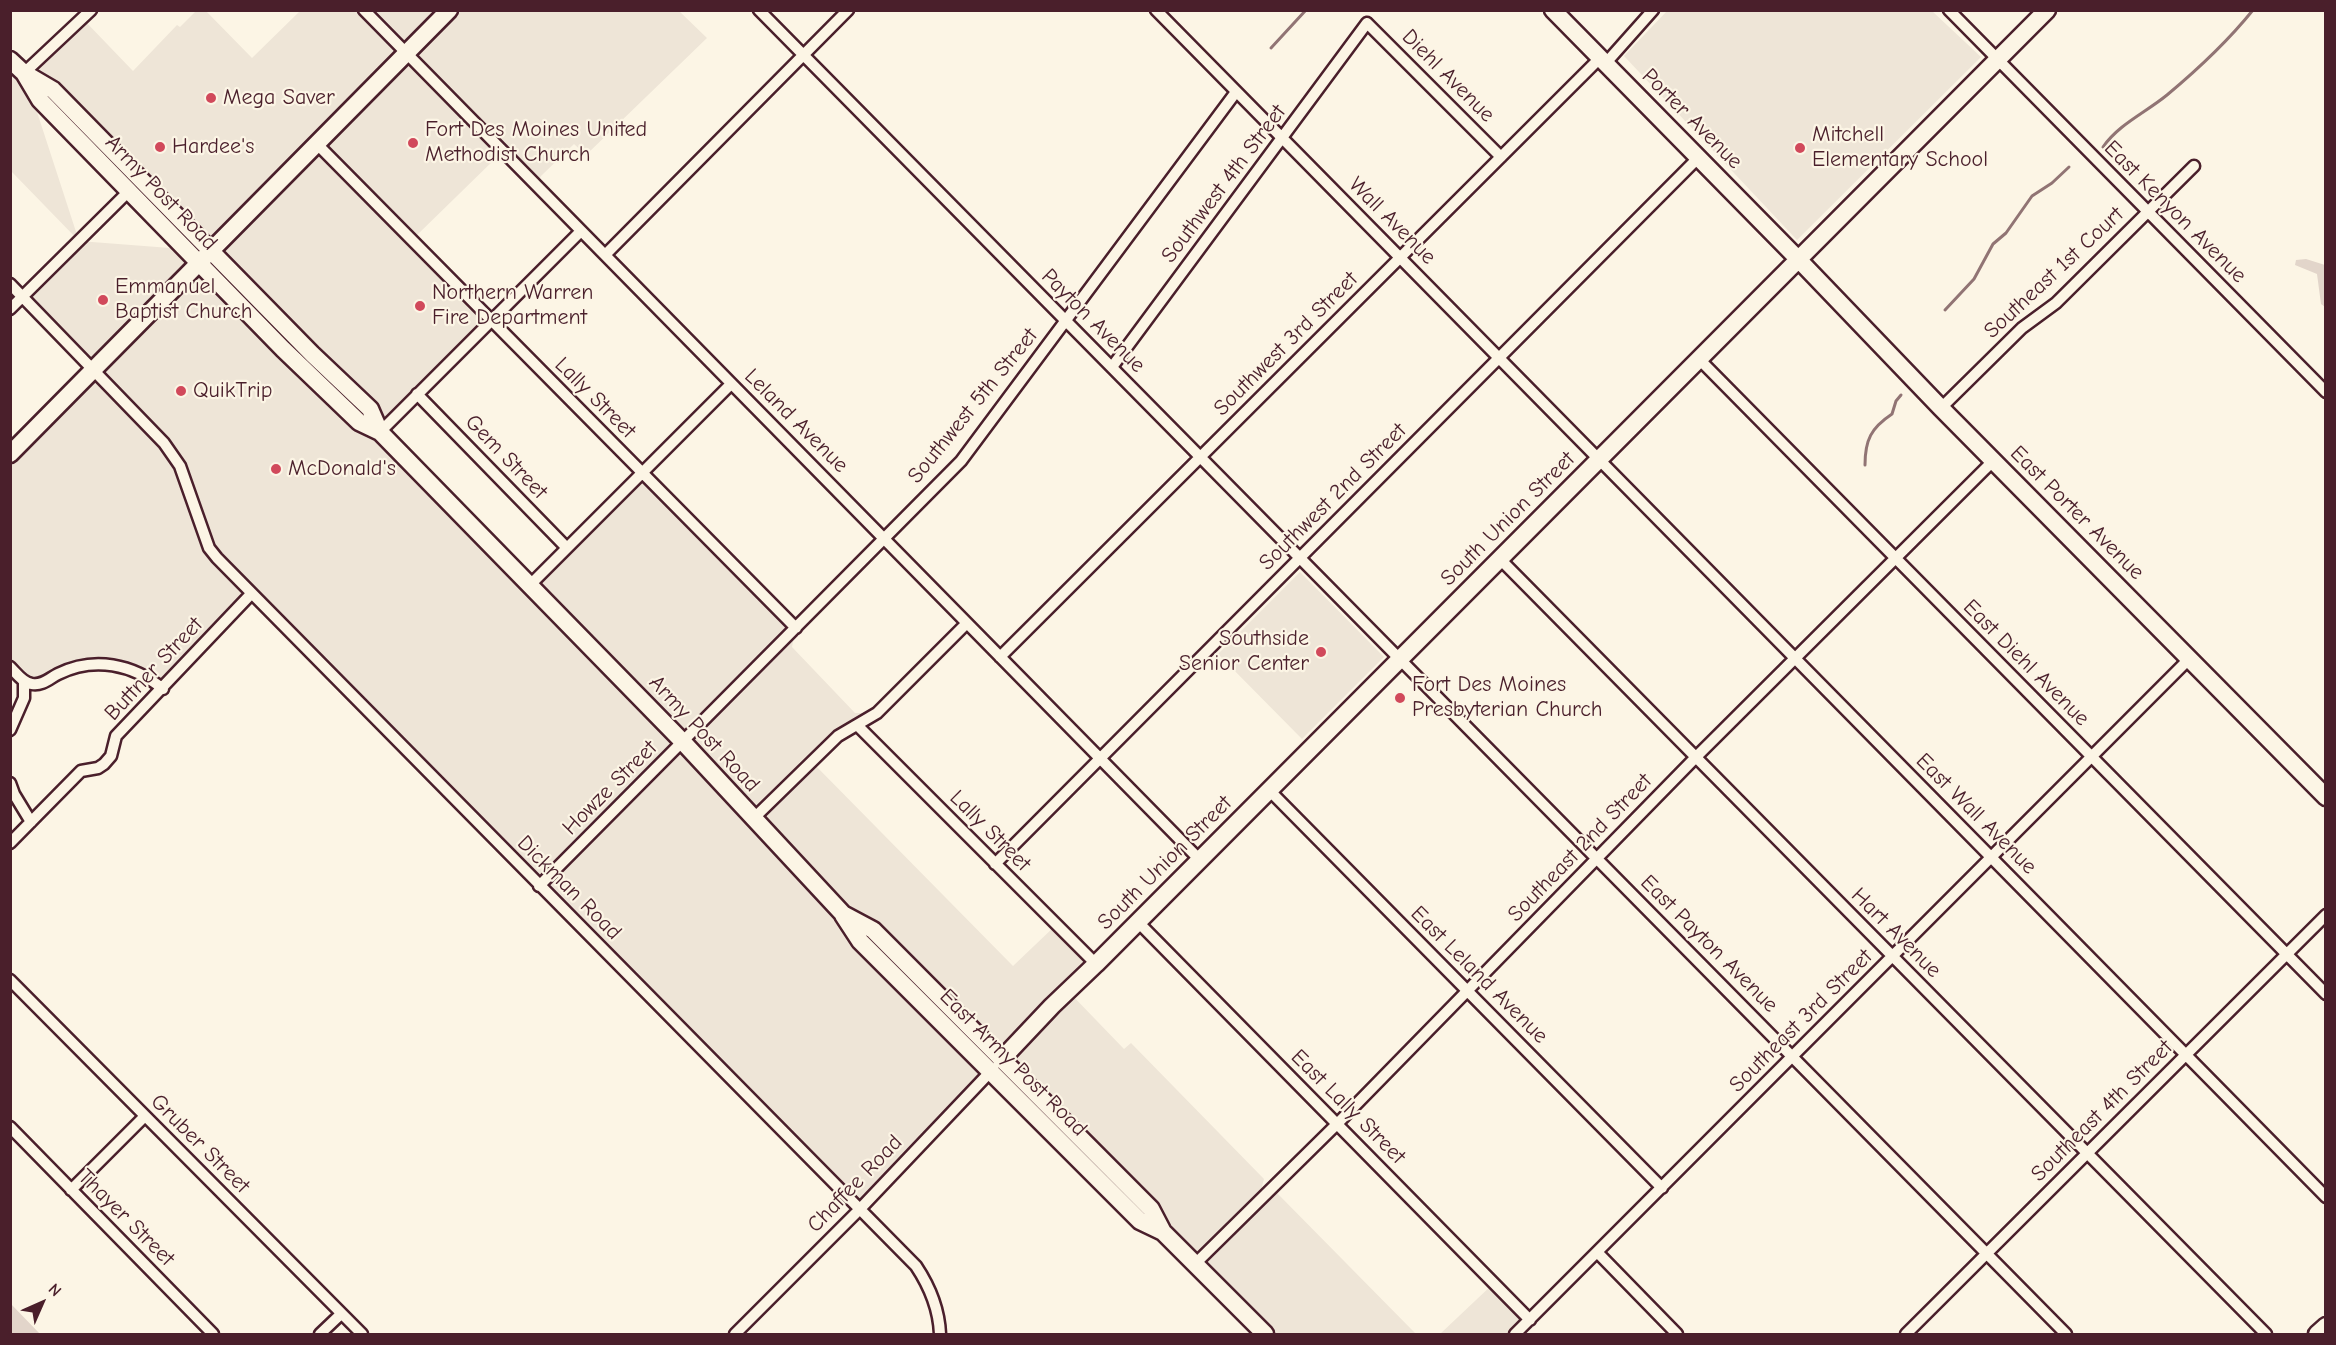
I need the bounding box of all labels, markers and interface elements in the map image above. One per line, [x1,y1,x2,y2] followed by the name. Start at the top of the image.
[1396,24,1500,128] street label: Diehl Avenue
[1636,63,1748,175] street label: Porter Avenue
[223,85,335,111] place label: Mega Saver
[204,91,218,105] marker: Mega Saver
[1156,100,1292,268] street label: Southwest 4th Street
[425,117,647,168] place label: Fort Des Moines United Methodist Church
[1812,122,1988,174] place label: Mitchell Elementary School
[99,130,223,256] street label: Army Post Road
[172,134,254,160] place label: Hardee's
[2098,135,2252,289] street label: East Kenyon Avenue
[406,136,420,150] marker: Fort Des Moines United Methodist Church
[153,140,167,154] marker: Hardee's
[1793,141,1807,155] marker: Mitchell Elementary School
[1343,172,1441,270] street label: Wall Avenue
[1979,202,2129,344] street label: Southeast 1st Court
[1035,263,1151,379] street label: Payton Avenue
[1208,266,1364,422] street label: Southwest 3rd Street
[115,274,253,326] place label: Emmanuel Baptist Church
[432,280,593,332] place label: Northern Warren Fire Department
[96,293,110,307] marker: Emmanuel Baptist Church
[413,299,427,313] marker: Northern Warren Fire Department
[902,323,1044,489] street label: Southwest 5th Street
[549,352,641,444] street label: Lally Street
[739,364,853,478] street label: Leland Avenue
[193,378,272,404] place label: QuikTrip
[174,384,188,398] marker: QuikTrip
[459,409,553,505] street label: Gem Street
[1254,418,1412,576] street label: Southwest 2nd Street
[2004,440,2150,586] street label: East Porter Avenue
[1435,446,1581,592] street label: South Union Street
[288,456,396,482] place label: McDonald's
[269,462,283,476] marker: McDonald's
[1957,594,2095,732] street label: East Diehl Avenue
[99,612,209,726] street label: Buttner Street
[1179,626,1309,678] place label: Southside Senior Center
[1314,645,1328,659] marker: Southside Senior Center
[643,670,765,798] street label: Army Post Road
[1412,672,1603,724] place label: Fort Des Moines Presbyterian Church
[1393,691,1407,705] marker: Fort Des Moines Presbyterian Church
[557,735,663,841] street label: Howze Street
[1910,748,2042,880] street label: East Wall Avenue
[1502,768,1658,928] street label: Southeast 2nd Street
[944,785,1036,877] street label: Lally Street
[1092,790,1238,936] street label: South Union Street
[511,830,627,946] street label: Dickman Road
[1635,870,1783,1018] street label: East Payton Avenue
[1845,882,1947,984] street label: Hart Avenue
[1405,901,1553,1049] street label: East Leland Avenue
[1724,944,1878,1098] street label: Southeast 3rd Street
[934,984,1092,1142] street label: East Army Post Road
[2026,1035,2178,1187] street label: Southeast 4th Street
[1285,1044,1411,1170] street label: East Lally Street
[145,1089,255,1199] street label: Gruber Street
[802,1130,908,1238] street label: Chaffee Road
[72,1164,180,1272] street label: Thayer Street
[12,1273,72,1333] north arrow
[45,1280,65,1300] text: N

